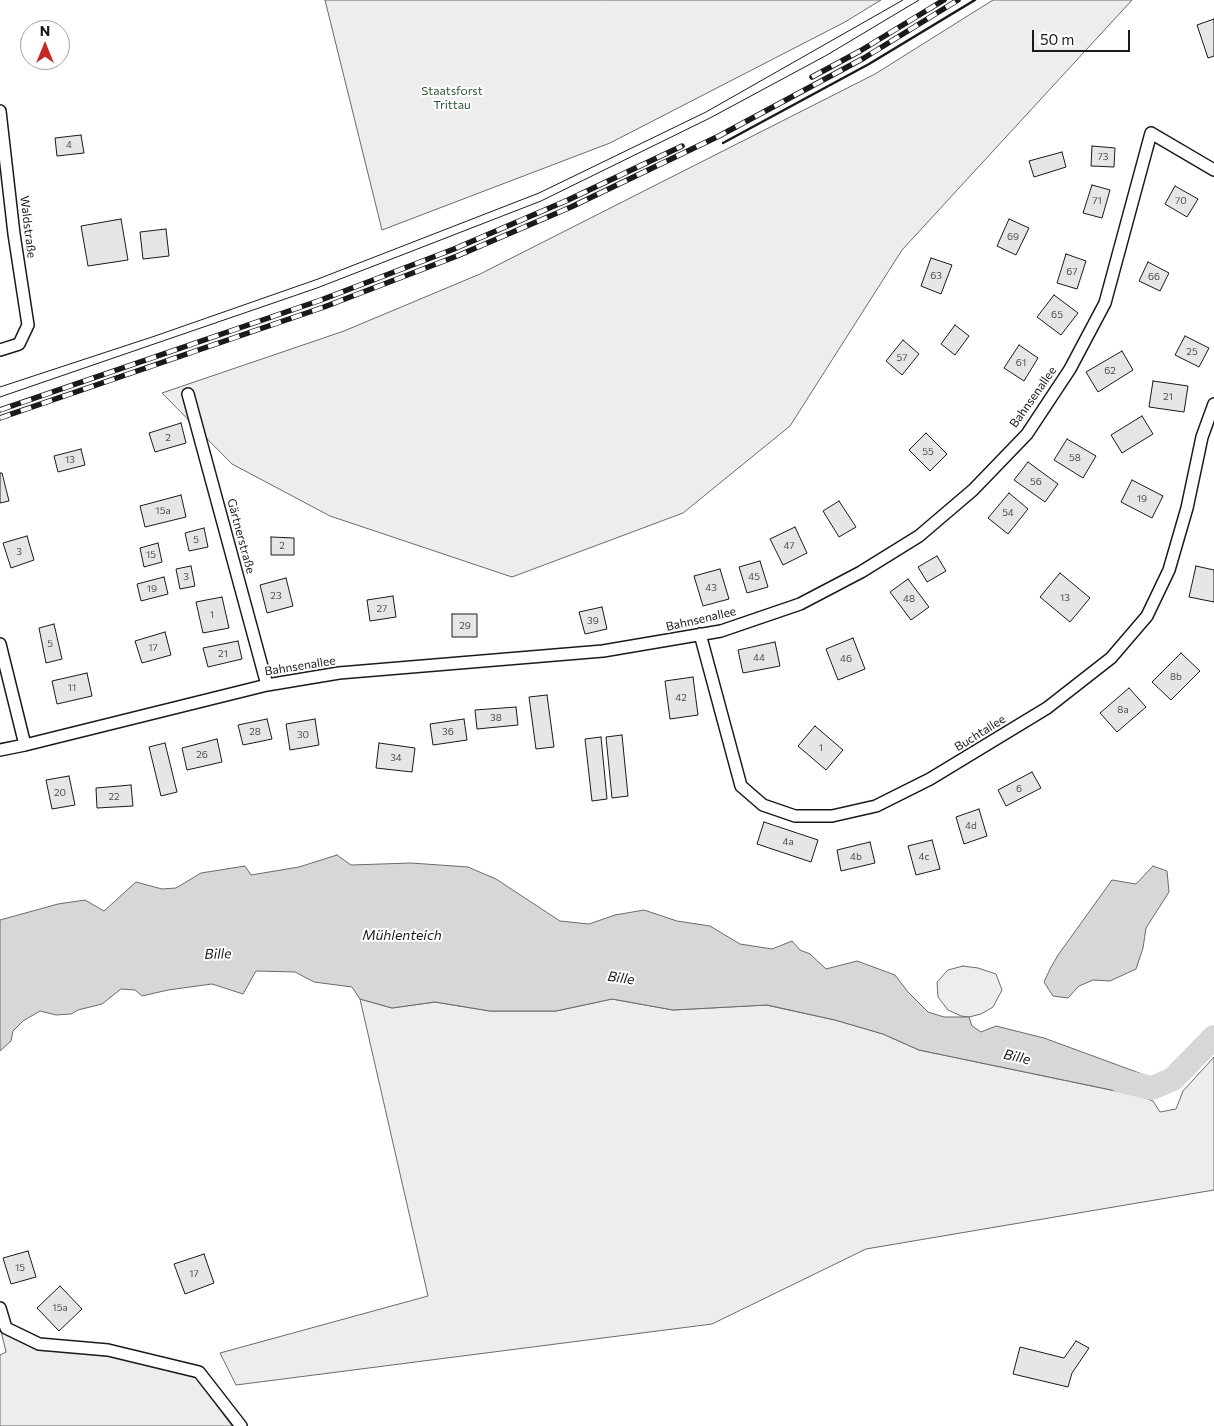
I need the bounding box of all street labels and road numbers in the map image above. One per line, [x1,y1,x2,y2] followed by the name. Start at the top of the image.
[17,195,39,259] street label: Waldstraße
[1007,364,1059,430] street label: Bahnsenallee
[224,497,258,575] street label: Gärtnerstraße
[665,604,737,634] street label: Bahnsenallee
[264,653,336,679] street label: Bahnsenallee
[952,712,1008,754] street label: Buchtallee

